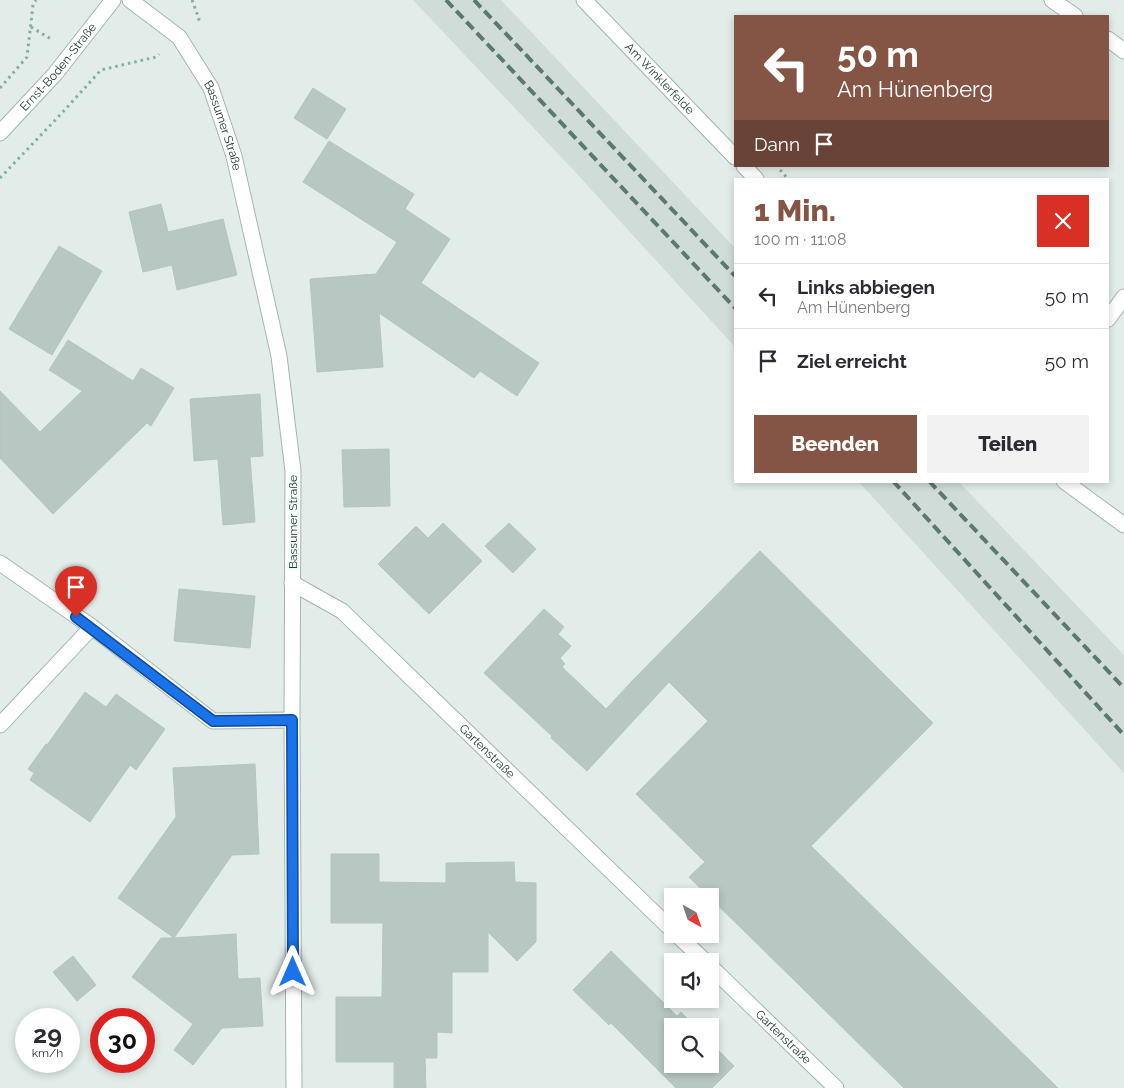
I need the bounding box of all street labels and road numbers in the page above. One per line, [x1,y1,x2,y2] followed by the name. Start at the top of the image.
[17,20,99,114] street label: Ernst-Boden-Straße
[622,40,697,117] street label: Am Winklerfelde
[201,78,244,172] street label: Bassumer Straße
[286,475,300,569] street label: Bassumer Straße
[456,721,518,781] street label: Gartenstraße
[753,1007,814,1067] street label: Gartenstraße

